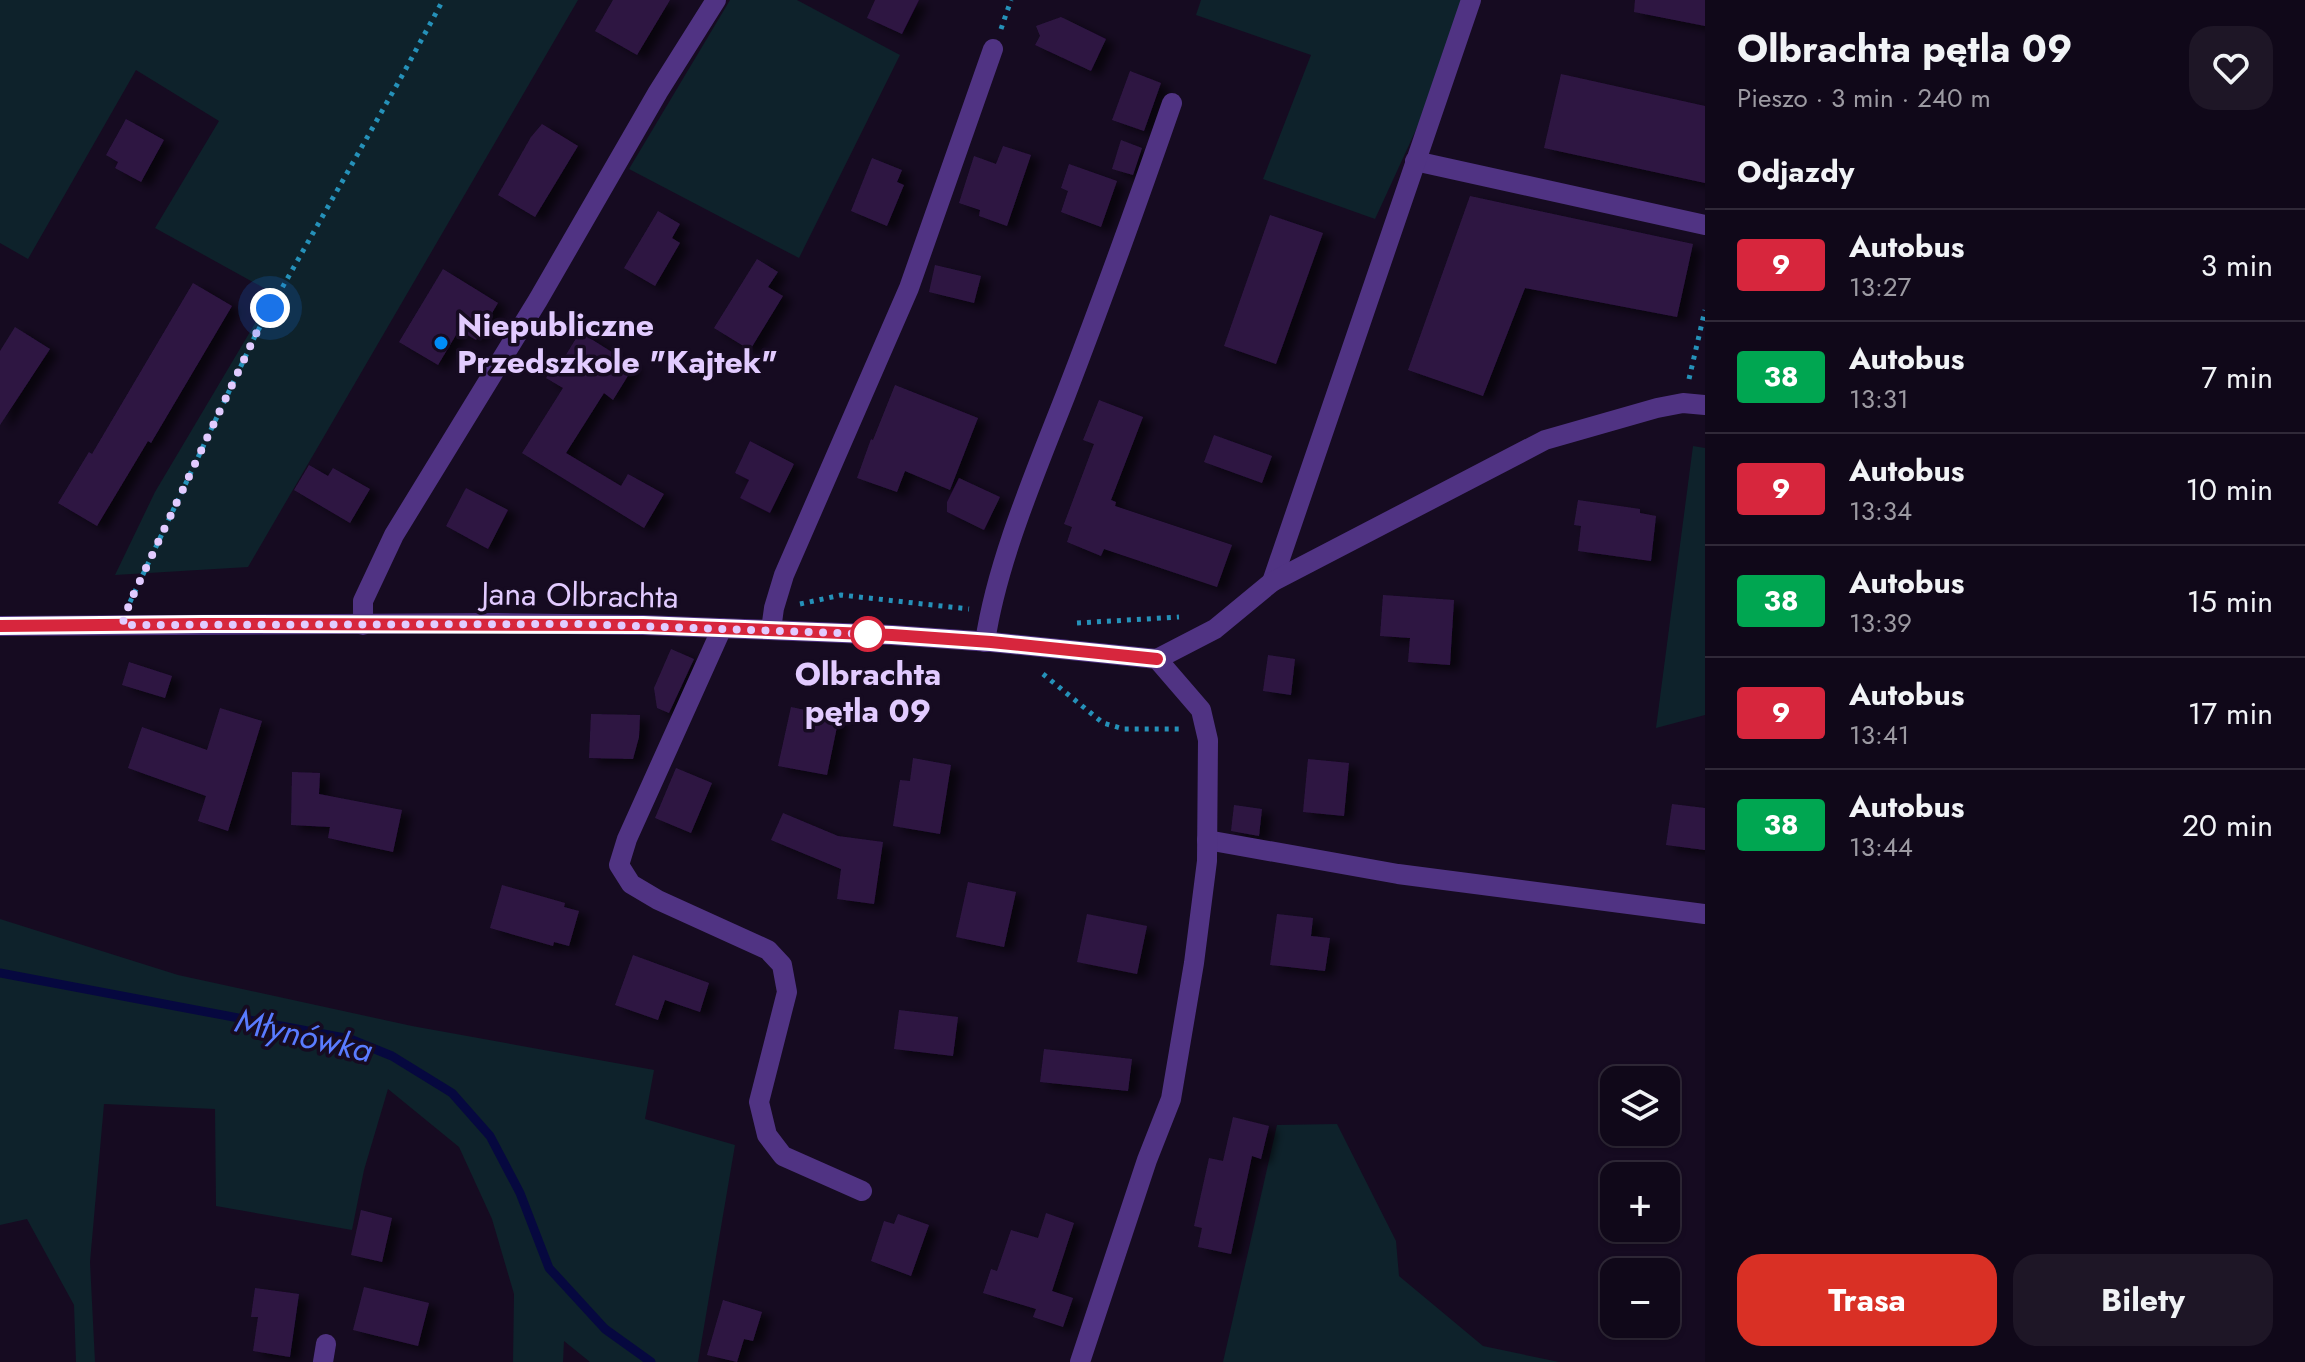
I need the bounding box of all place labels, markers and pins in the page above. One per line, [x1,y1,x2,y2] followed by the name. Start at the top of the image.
[457,302,778,385] place label: Niepubliczne Przedszkole "Kajtek"
[432,334,450,352] marker: Niepubliczne Przedszkole "Kajtek"
[851,617,885,651] marker: Olbrachta pętla 09
[795,651,941,734] place label: Olbrachta pętla 09

